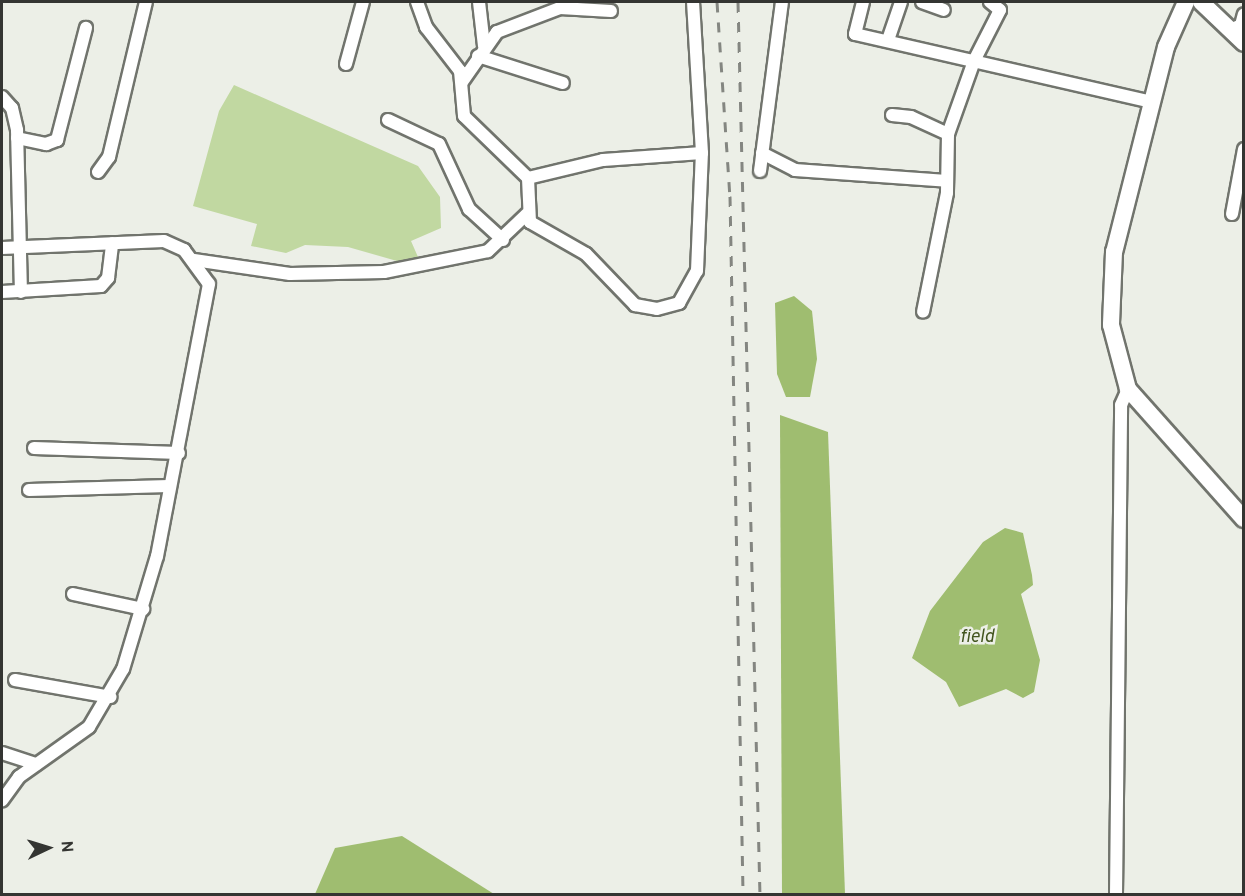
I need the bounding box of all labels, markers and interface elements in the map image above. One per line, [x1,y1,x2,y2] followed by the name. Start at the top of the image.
[960,627,994,649] water label: field
[18,818,78,878] north arrow
[56,840,76,853] text: N

